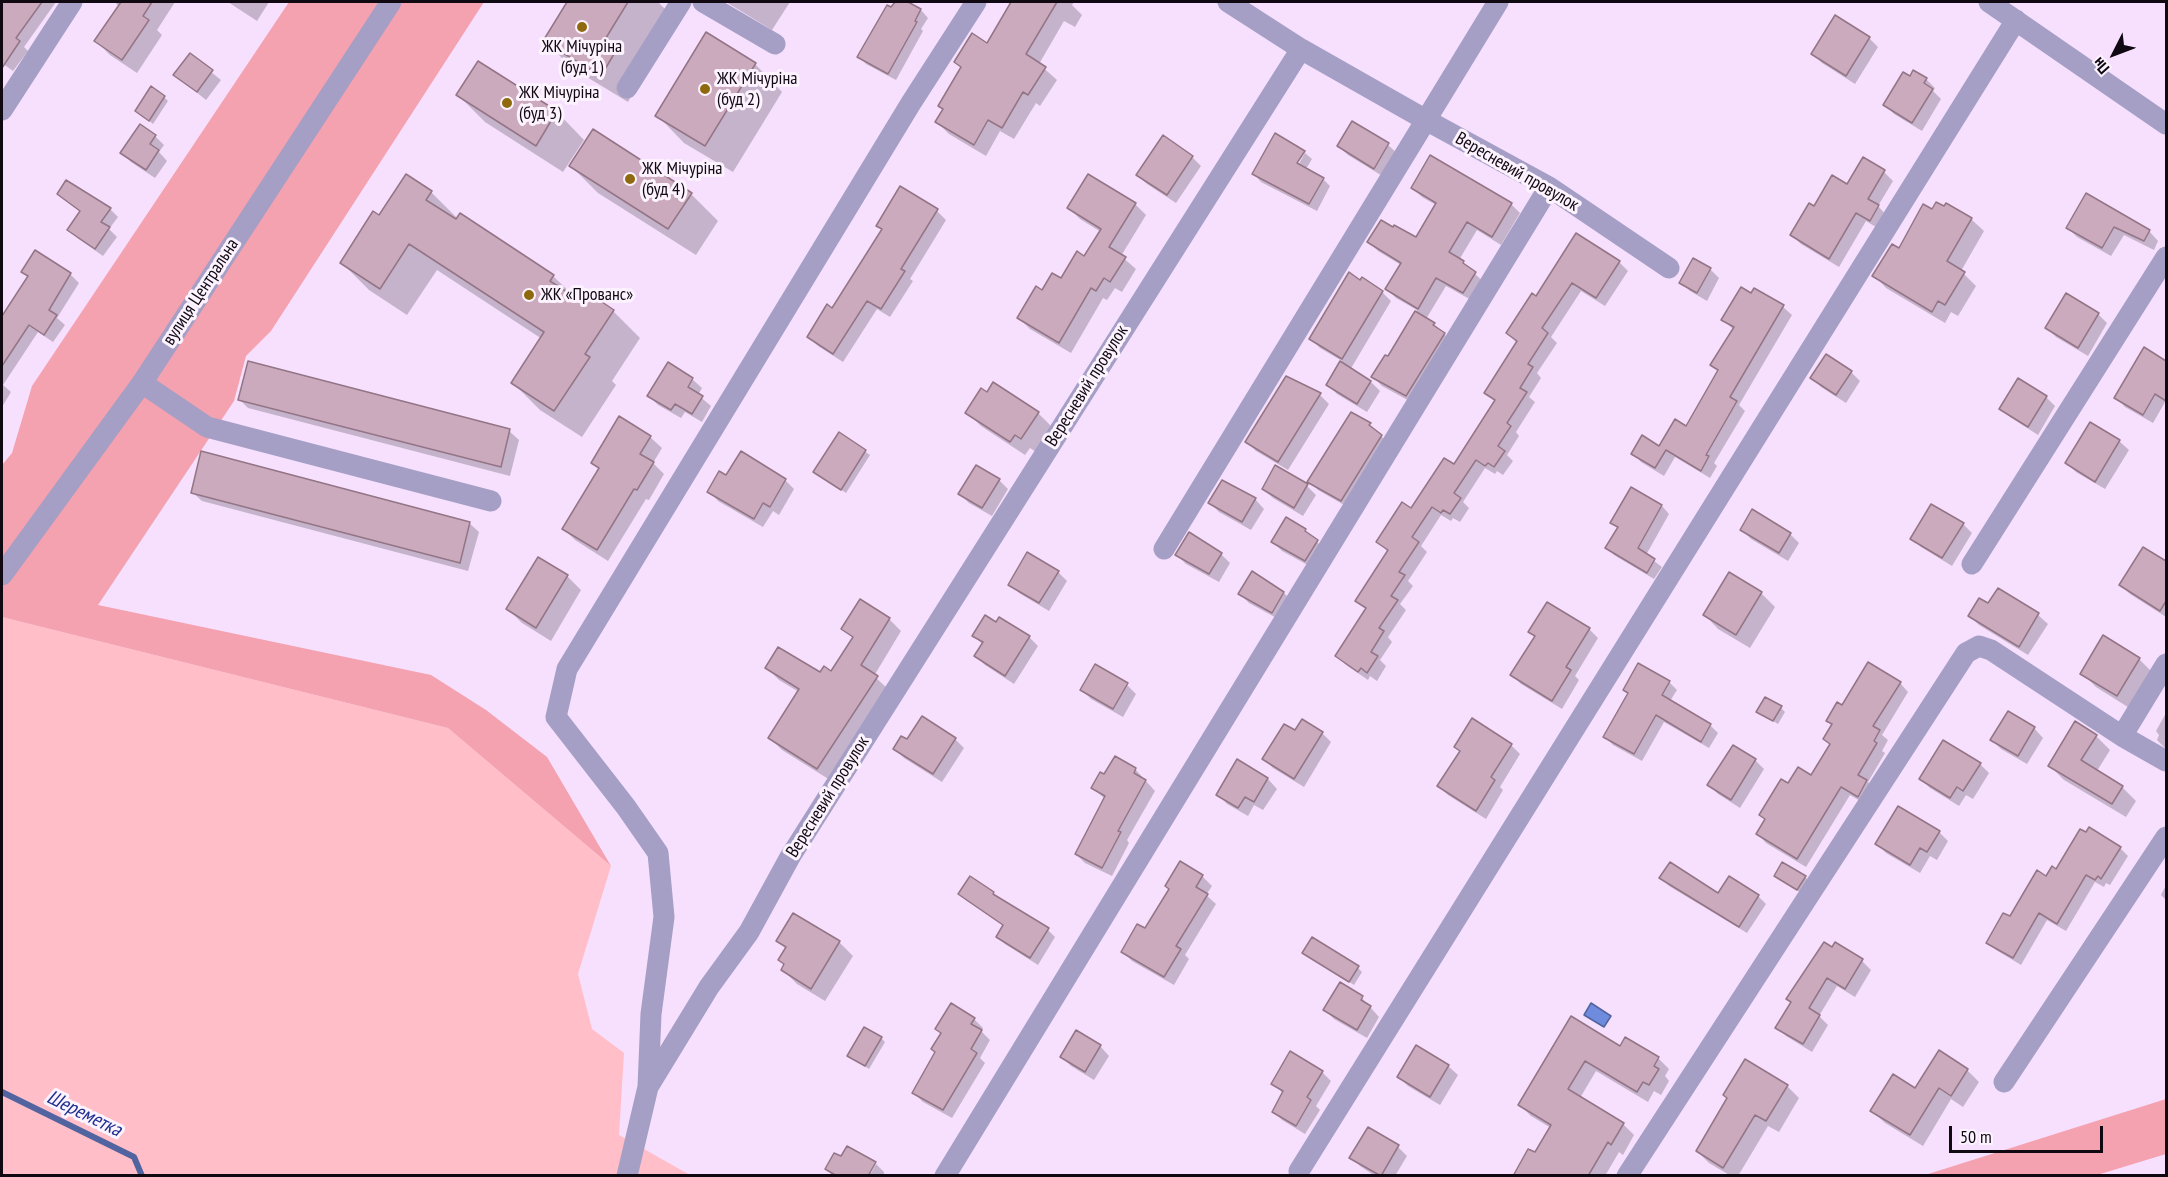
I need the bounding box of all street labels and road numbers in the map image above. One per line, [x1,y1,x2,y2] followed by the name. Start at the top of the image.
[1452,128,1582,216] street label: Вересневий провулок
[159,235,243,349] street label: вулиця Центральна
[1041,321,1133,451] street label: Вересневий провулок
[782,732,874,862] street label: Вересневий провулок

